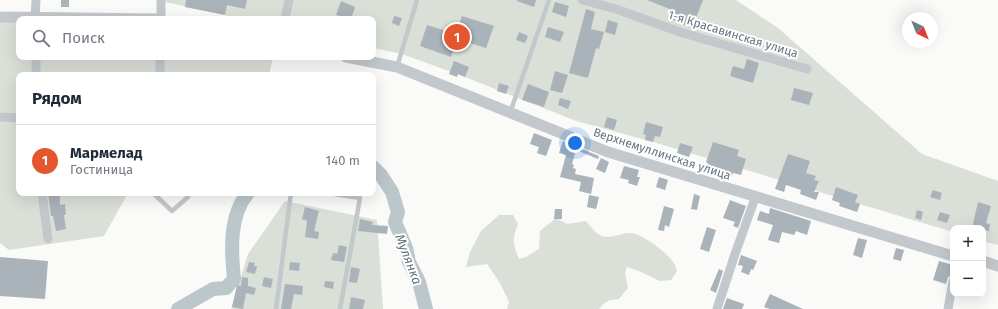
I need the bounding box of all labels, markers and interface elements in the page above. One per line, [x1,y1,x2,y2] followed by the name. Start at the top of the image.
[666,8,800,60] street label: 1-я Красавинская улица
[902,12,938,48] north arrow
[16,16,376,60] search box
[444,22,470,52] pin: 1
[30,27,52,49] icon: search
[62,29,105,47] text: Поиск
[32,88,82,109] text: Рядом
[591,125,733,183] street label: Верхнемуллинская улица
[565,133,585,153] your location
[70,144,142,162] text: Мармелад
[42,153,48,168] text: 1
[326,153,360,168] text: 140 m
[70,162,133,177] text: Гостиница
[950,225,986,297] map controls
[950,225,986,261] button: +
[392,232,425,286] water label: Мулянка
[950,261,986,297] button: −

